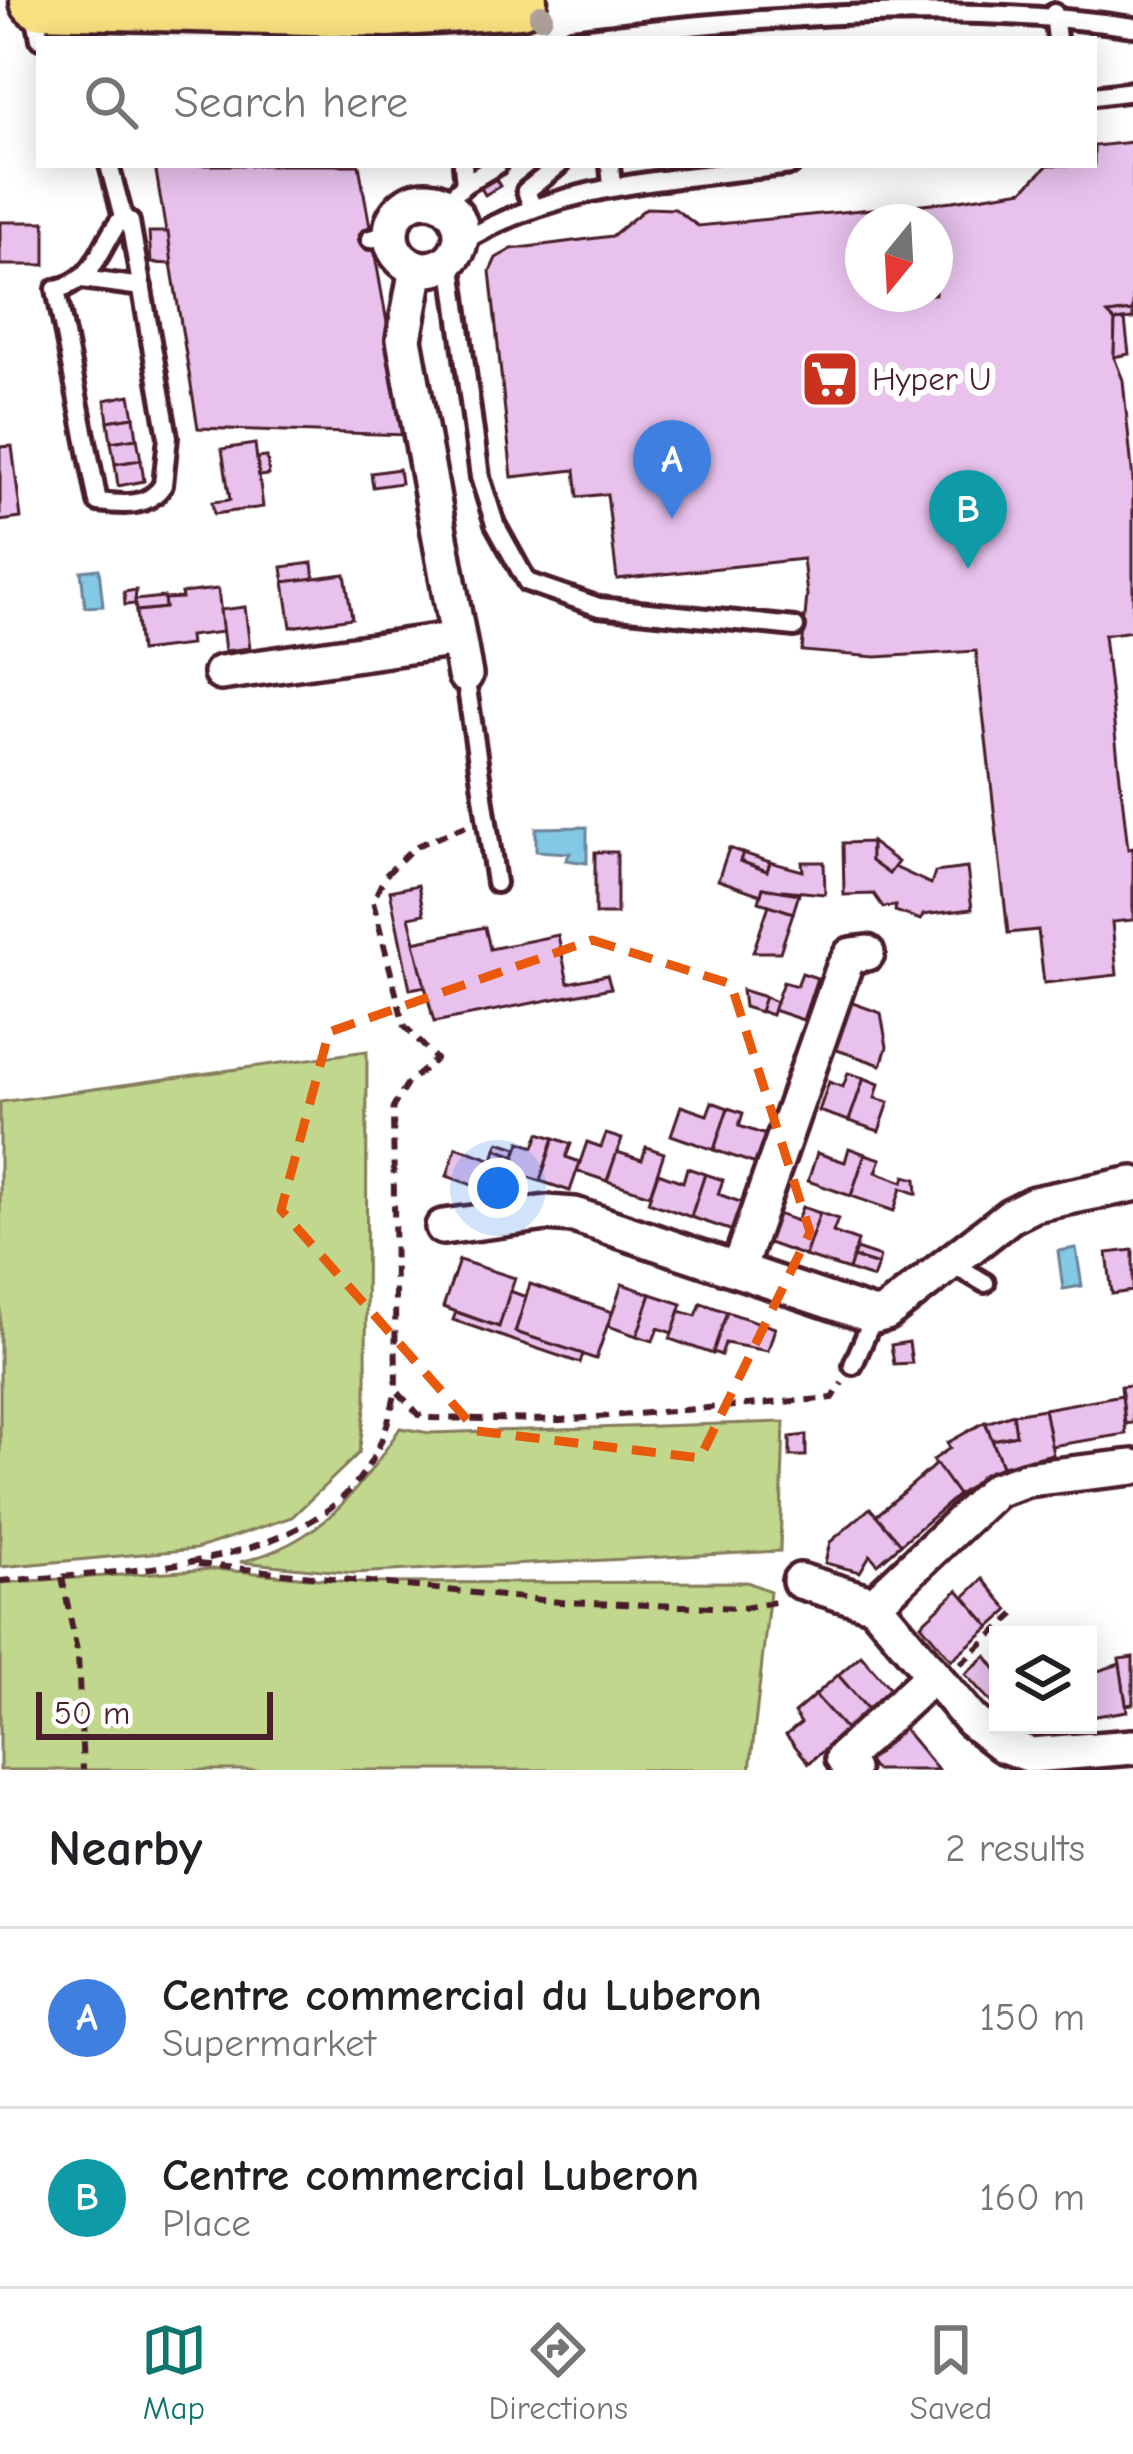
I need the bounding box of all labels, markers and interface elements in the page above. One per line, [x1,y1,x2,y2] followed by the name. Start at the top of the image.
[36,36,1097,168] search box
[78,69,144,135] icon: search
[174,76,408,128] text: Search here
[845,204,953,312] north arrow
[799,348,861,410] supermarket icon: Hyper U
[872,360,992,398] place label: Hyper U
[633,420,711,519] pin: A
[929,470,1007,569] pin: B
[468,1158,528,1218] your location
[989,1626,1097,1734] map controls
[989,1626,1097,1734] button: layers
[36,1686,273,1739] scale bar
[54,1694,130,1732] text: 50 m
[48,1819,202,1878] text: Nearby
[945,1826,1085,1871] text: 2 results
[162,1969,762,2021] text: Centre commercial du Luberon
[76,1995,98,2040] text: A
[979,1995,1085,2040] text: 150 m
[162,2021,376,2066] text: Supermarket
[162,2149,699,2201] text: Centre commercial Luberon
[75,2175,99,2220] text: B
[979,2175,1085,2220] text: 160 m
[162,2201,251,2246] text: Place
[141,2317,207,2427] tab: Map
[489,2317,628,2427] tab: Directions
[910,2317,992,2427] tab: Saved

